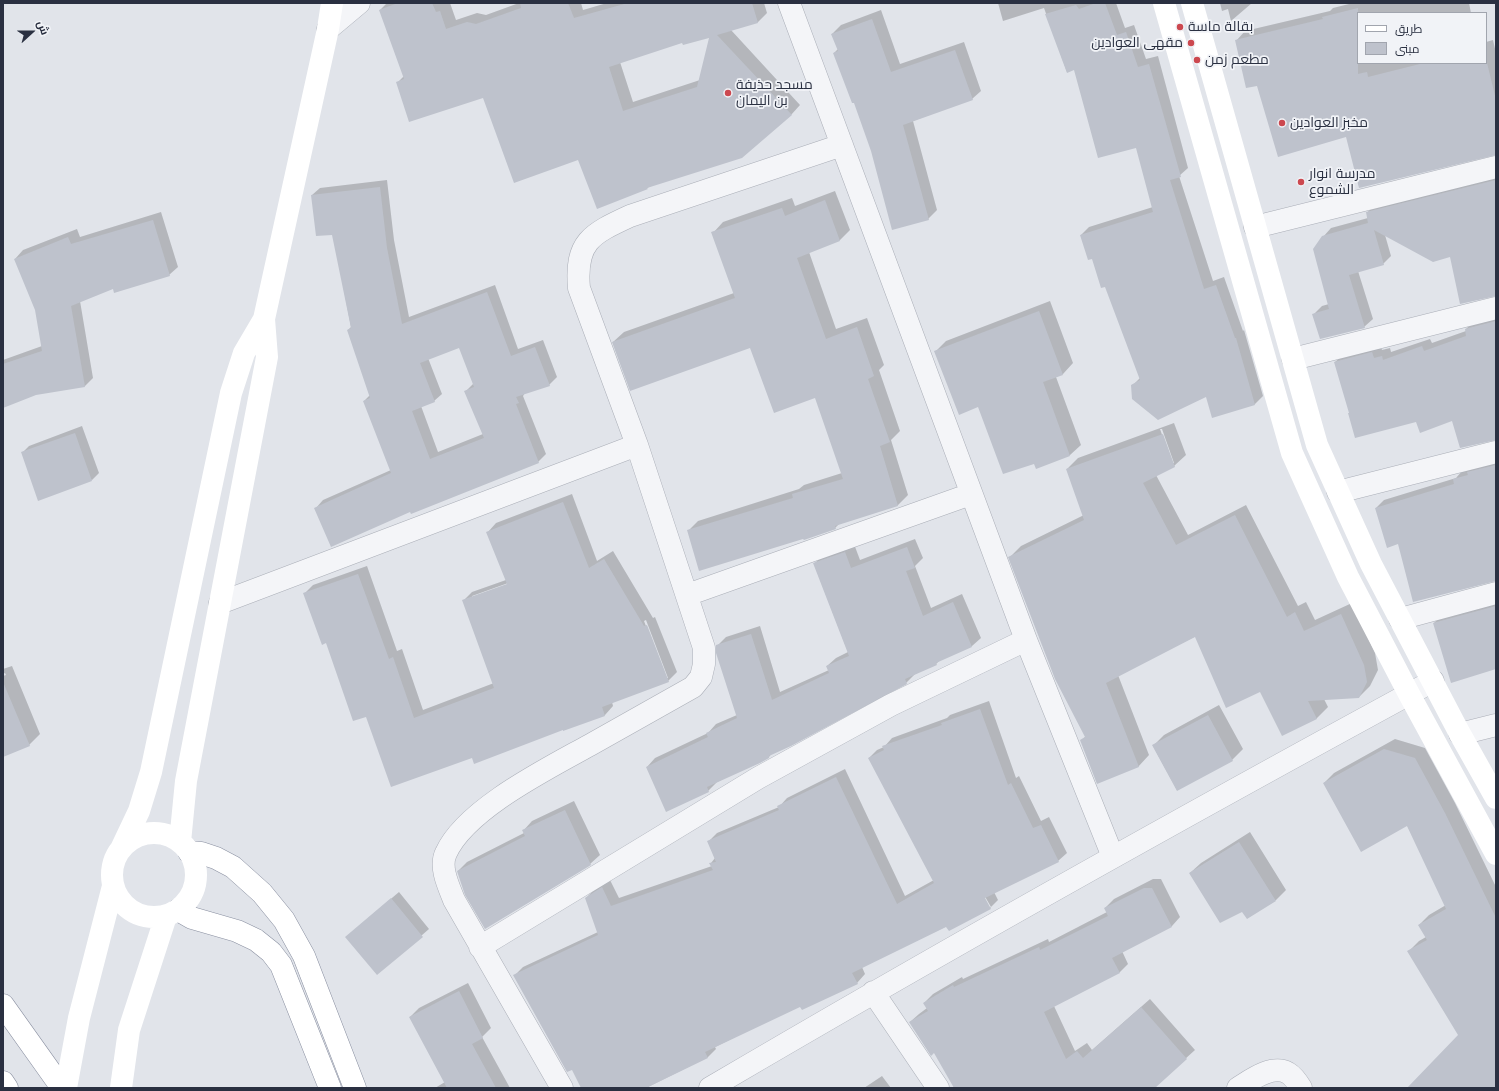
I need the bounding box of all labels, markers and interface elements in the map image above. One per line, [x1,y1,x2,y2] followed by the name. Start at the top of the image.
[12,12,52,52] north arrow
[1357,12,1487,64] legend
[34,19,52,37] text: ش
[1188,19,1253,35] place label: بقالة ماسة
[1395,21,1422,36] text: طريق
[1175,22,1185,32] marker: بقالة ماسة
[1091,35,1183,51] place label: مقهى العوادين
[1186,38,1196,48] marker: مقهى العوادين
[1395,41,1420,56] text: مبنى
[1205,52,1269,68] place label: مطعم زمن
[1192,55,1202,65] marker: مطعم زمن
[736,77,813,110] place label: مسجد حذيفة بن اليمان
[723,88,733,98] marker: مسجد حذيفة بن اليمان
[1290,115,1368,131] place label: مخبز العوادين
[1277,118,1287,128] marker: مخبز العوادين
[1309,166,1376,198] place label: مدرسة انوار الشموع
[1296,177,1306,187] marker: مدرسة انوار الشموع

